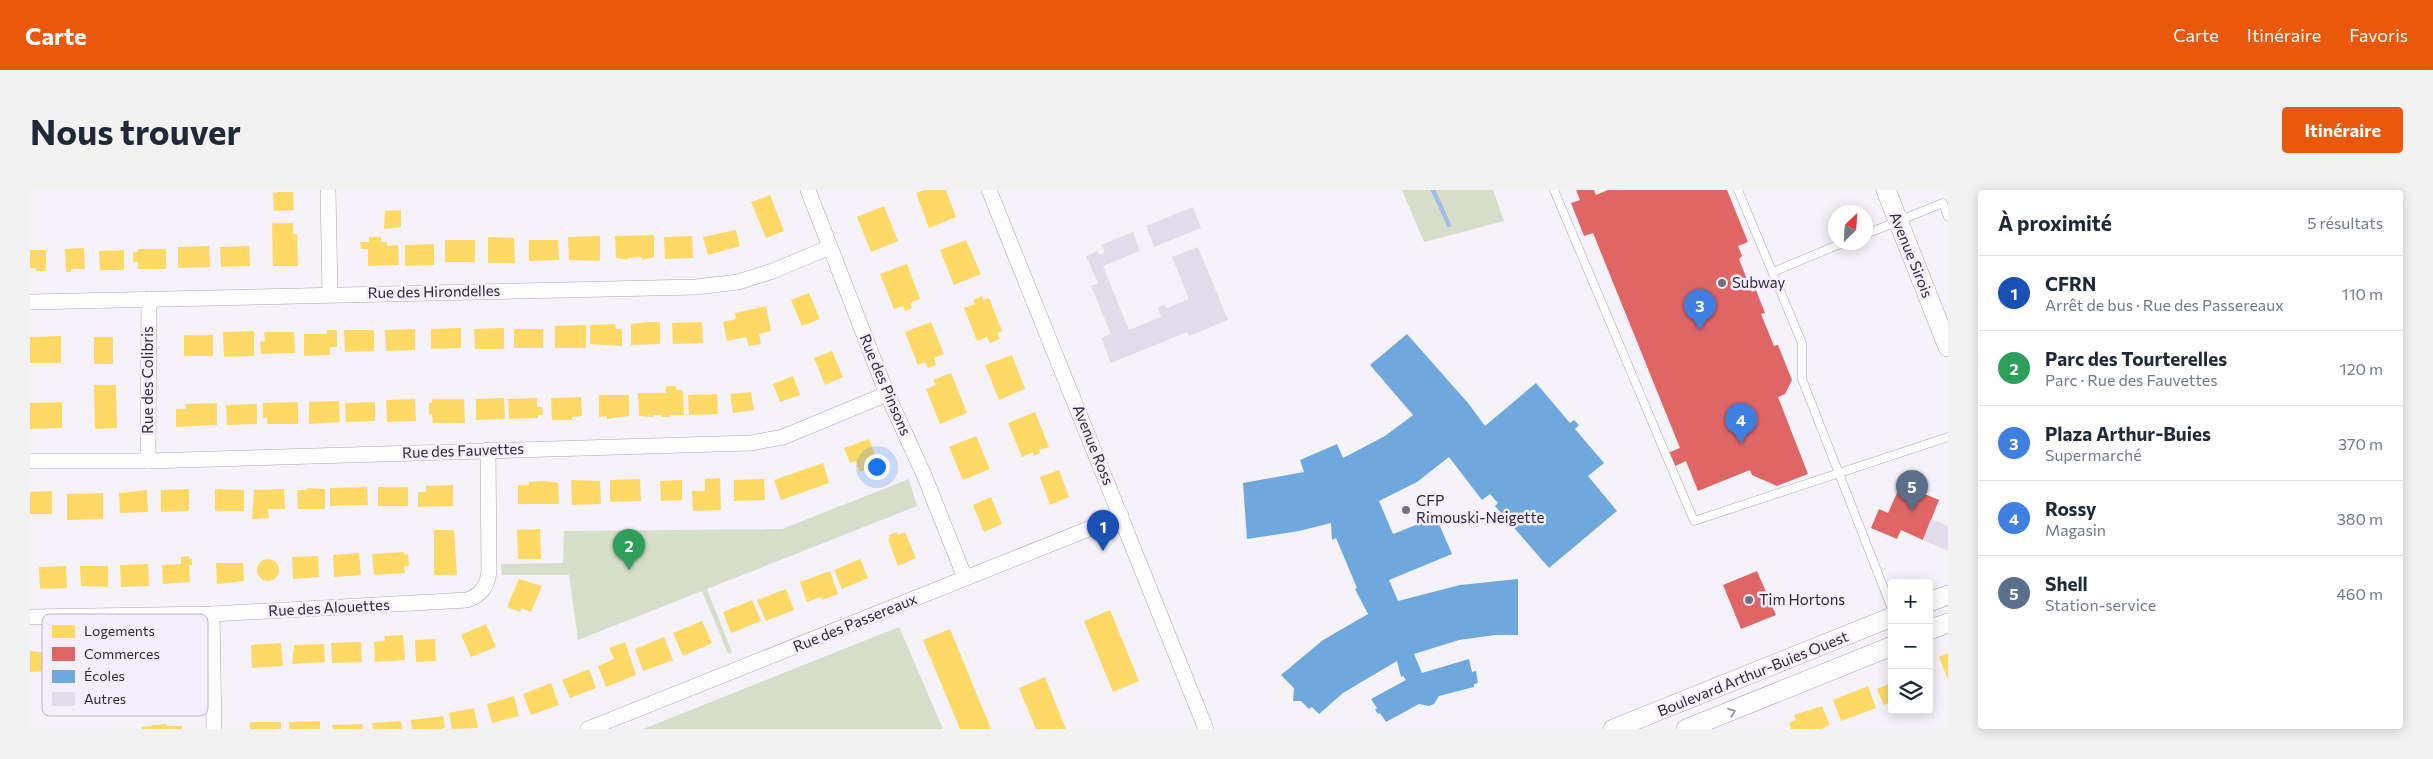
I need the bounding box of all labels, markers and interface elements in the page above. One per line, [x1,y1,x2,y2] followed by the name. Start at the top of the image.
[25,21,87,50] text: Carte
[2173,24,2219,46] text: Carte
[2247,24,2321,46] text: Itinéraire
[2349,24,2408,46] text: Favoris
[2282,107,2403,153] button: Itinéraire
[30,109,241,152] text: Nous trouver
[1828,205,1873,250] north arrow
[1887,209,1937,300] street label: Avenue Sirois
[1998,210,2112,235] text: À proximité
[2307,213,2383,232] text: 5 résultats
[2045,272,2096,295] text: CFRN
[1732,273,1785,291] place label: Subway
[1716,277,1728,289] marker: Subway
[367,281,501,301] street label: Rue des Hirondelles
[2010,284,2018,303] text: 1
[2342,284,2383,303] text: 110 m
[1684,289,1716,330] pin: 3
[2045,295,2284,314] text: Arrêt de bus · Rue des Passereaux
[138,326,156,434] street label: Rue des Colibris
[856,331,915,438] street label: Rue des Pinsons
[2045,347,2227,370] text: Parc des Tourterelles
[2009,359,2019,378] text: 2
[2340,359,2383,378] text: 120 m
[2045,370,2218,389] text: Parc · Rue des Fauvettes
[1070,402,1118,488] street label: Avenue Ross
[1725,403,1757,444] pin: 4
[2045,422,2211,445] text: Plaza Arthur-Buies
[2009,434,2019,453] text: 3
[2338,434,2383,453] text: 370 m
[402,439,524,461] street label: Rue des Fauvettes
[2045,445,2142,464] text: Supermarché
[864,454,890,480] your location
[1896,470,1928,511] pin: 5
[1416,491,1545,526] place label: CFP Rimouski-Neigette
[2045,497,2097,520] text: Rossy
[1400,504,1412,516] marker: CFP Rimouski-Neigette
[2009,509,2019,528] text: 4
[2337,509,2383,528] text: 380 m
[1087,510,1119,551] pin: 1
[2045,520,2106,539] text: Magasin
[613,529,645,570] pin: 2
[2045,572,2088,595] text: Shell
[1888,579,1933,714] map controls
[1888,579,1933,624] button: +
[2009,584,2019,603] text: 5
[2336,584,2383,603] text: 460 m
[790,589,919,655] street label: Rue des Passereaux
[1759,590,1845,608] place label: Tim Hortons
[1743,594,1755,606] marker: Tim Hortons
[268,595,390,619] street label: Rue des Alouettes
[2045,595,2156,614] text: Station-service
[42,614,208,716] legend
[84,622,155,639] text: Logements
[1888,624,1933,669] button: −
[1655,627,1851,720] street label: Boulevard Arthur-Buies Ouest
[84,645,160,662] text: Commerces
[84,667,125,684] text: Écoles
[1888,669,1933,714] button: layers
[84,690,126,707] text: Autres
[1727,708,1735,718] one-way arrow

